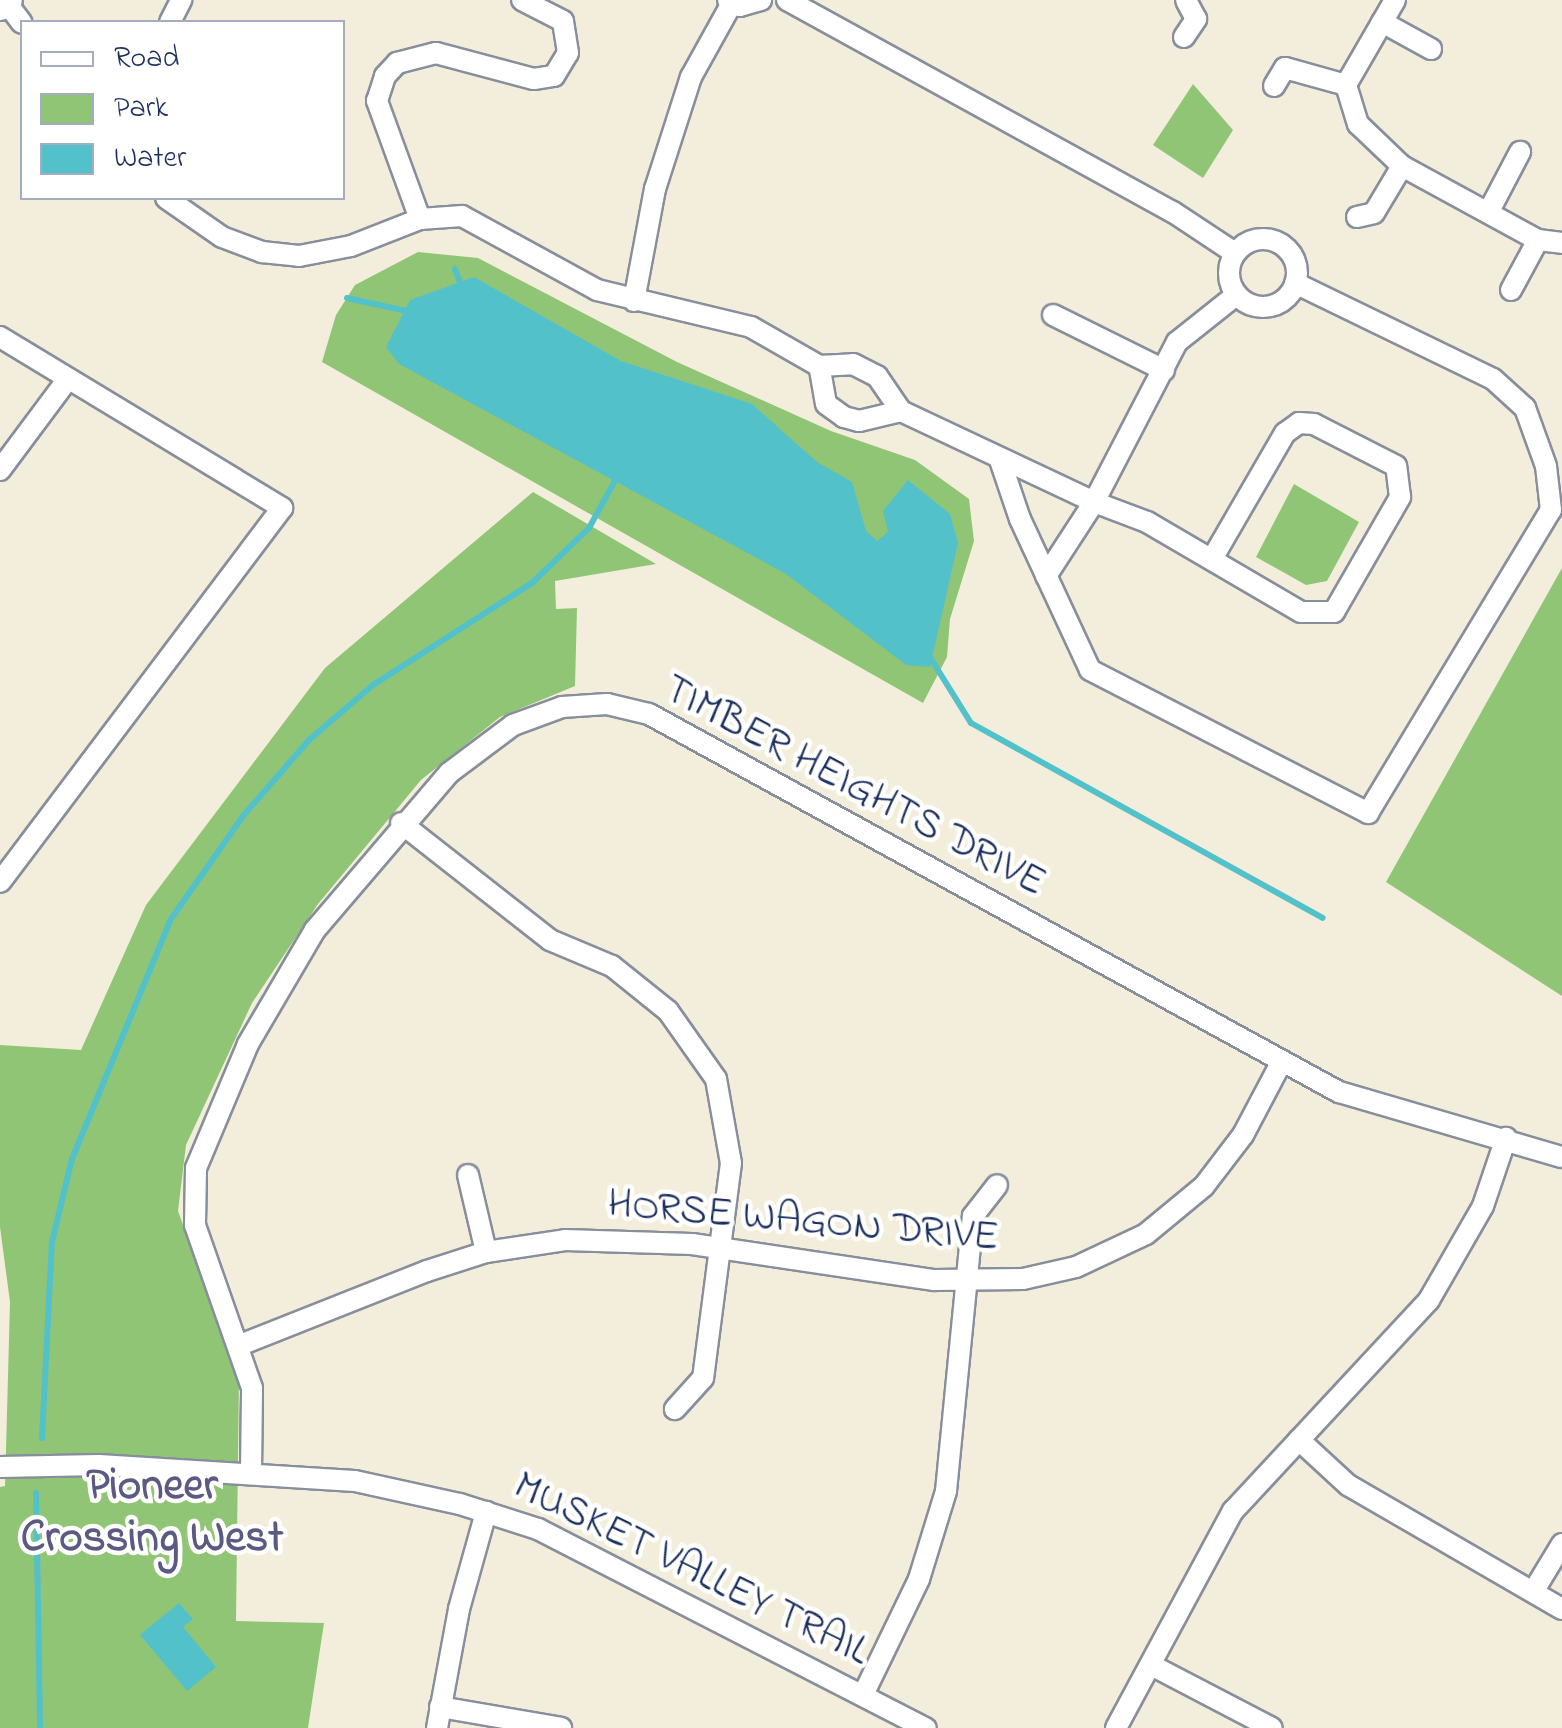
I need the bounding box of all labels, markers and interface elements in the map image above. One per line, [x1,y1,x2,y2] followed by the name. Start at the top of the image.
[20,20,345,200] legend
[114,37,179,81] text: Road
[114,87,168,131] text: Park
[114,137,186,181] text: Water
[654,665,1054,909] street label: TIMBER HEIGHTS DRIVE
[605,1180,1001,1264] street label: HORSE WAGON DRIVE
[21,1461,283,1567] district label: Pioneer Crossing West
[505,1462,877,1678] street label: MUSKET VALLEY TRAIL

